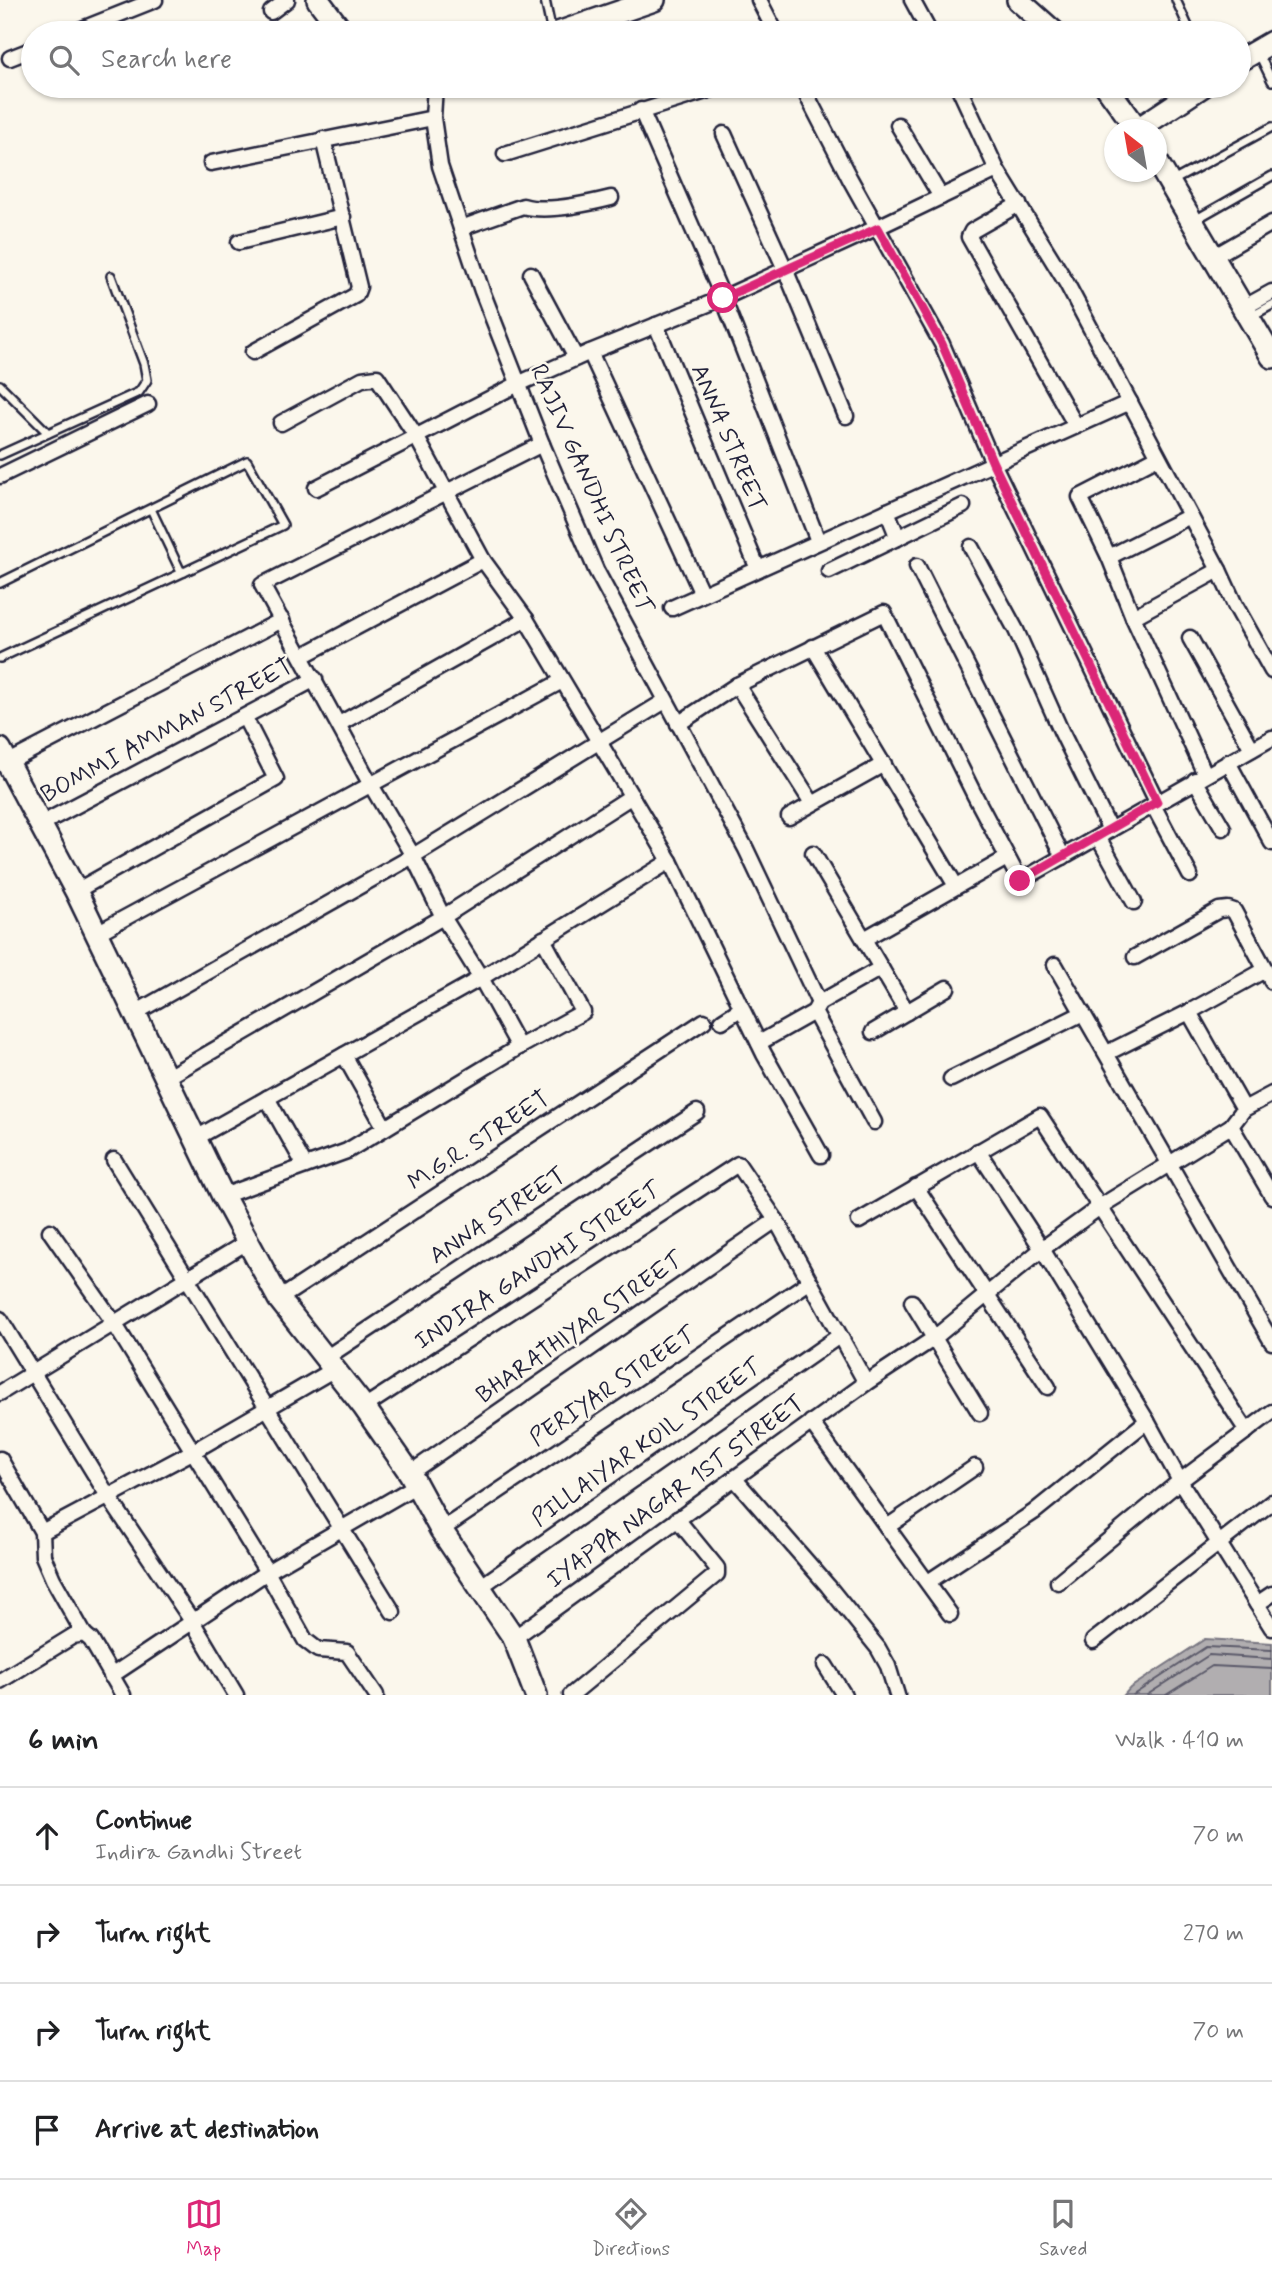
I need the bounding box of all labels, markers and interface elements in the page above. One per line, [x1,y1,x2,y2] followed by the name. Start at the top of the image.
[21,21,1251,98] search box
[45,41,83,79] icon: search
[101,43,232,77] text: Search here
[1104,119,1167,182] north arrow
[707,282,738,313] route start
[522,359,660,619] street label: RAJIV GANDHI STREET
[683,360,773,516] street label: ANNA STREET
[36,651,298,811] street label: BOMMI AMMAN STREET
[1004,865,1035,896] route end
[402,1084,556,1198] street label: M.G.R. STREET
[424,1160,572,1272] street label: ANNA STREET
[409,1174,668,1357] street label: INDIRA GANDHI STREET
[470,1244,690,1411] street label: BHARATHIYAR STREET
[524,1320,703,1454] street label: PERIYAR STREET
[526,1351,769,1534] street label: PILLAIYAR KOIL STREET
[541,1388,811,1596] street label: IYAPPA NAGAR 1ST STREET
[28,1721,99,1760] text: 6 min
[1115,1726,1244,1756] text: Walk · 410 m
[95,1804,192,1838] text: Continue
[28,1817,66,1855] icon: ahead
[1192,1821,1244,1851] text: 70 m
[95,1838,302,1868] text: Indira Gandhi Street
[28,1915,66,1953] icon: right
[95,1917,211,1951] text: Turn right
[1183,1919,1244,1949] text: 270 m
[28,2013,66,2051] icon: right
[95,2015,211,2049] text: Turn right
[1192,2017,1244,2047] text: 70 m
[28,2111,66,2149] icon: arrive
[95,2113,319,2147] text: Arrive at destination
[185,2195,223,2262] tab: Map
[592,2195,670,2262] tab: Directions
[1039,2195,1087,2262] tab: Saved

